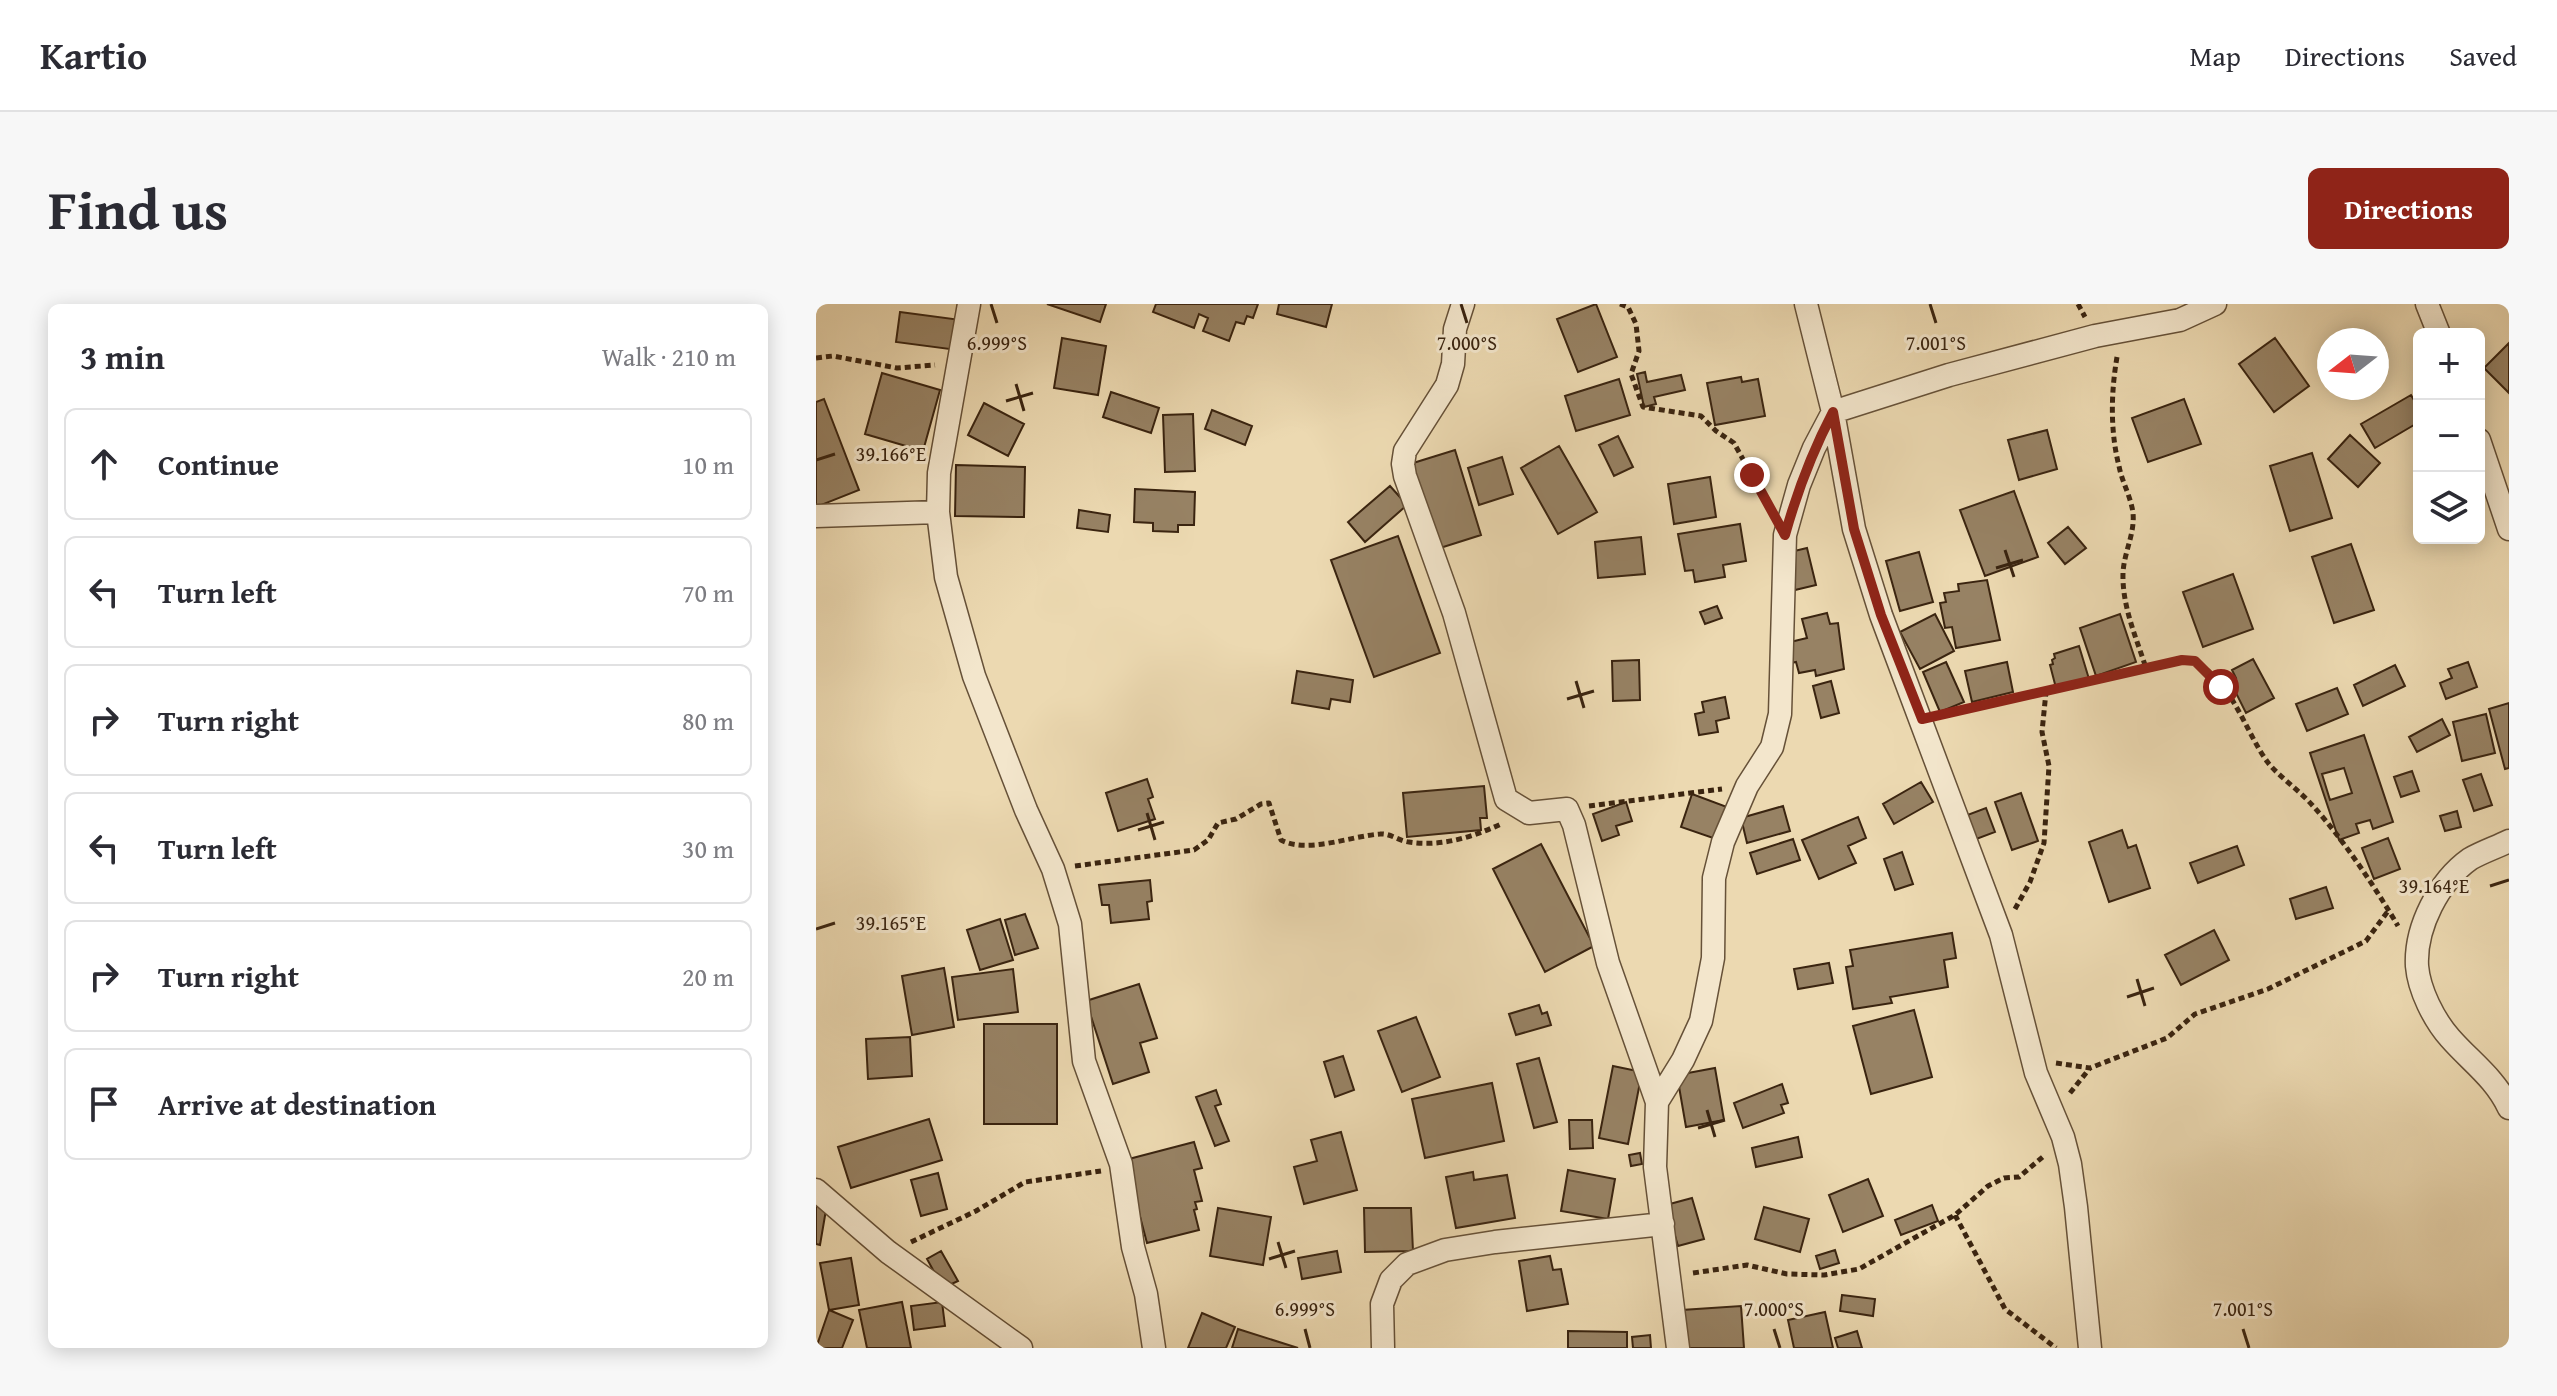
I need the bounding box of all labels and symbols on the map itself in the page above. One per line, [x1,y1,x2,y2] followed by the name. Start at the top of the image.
[967,328,1027,357] text: 6.999°S
[1437,328,1497,357] text: 7.000°S
[1906,328,1966,357] text: 7.001°S
[2317,328,2389,400] north arrow
[856,439,926,468] text: 39.166°E
[1734,457,1770,493] route end
[2203,669,2239,705] route start
[2399,871,2469,900] text: 39.164°E
[856,908,926,937] text: 39.165°E
[1275,1294,1335,1323] text: 6.999°S
[1744,1294,1804,1323] text: 7.000°S
[2213,1294,2273,1323] text: 7.001°S

